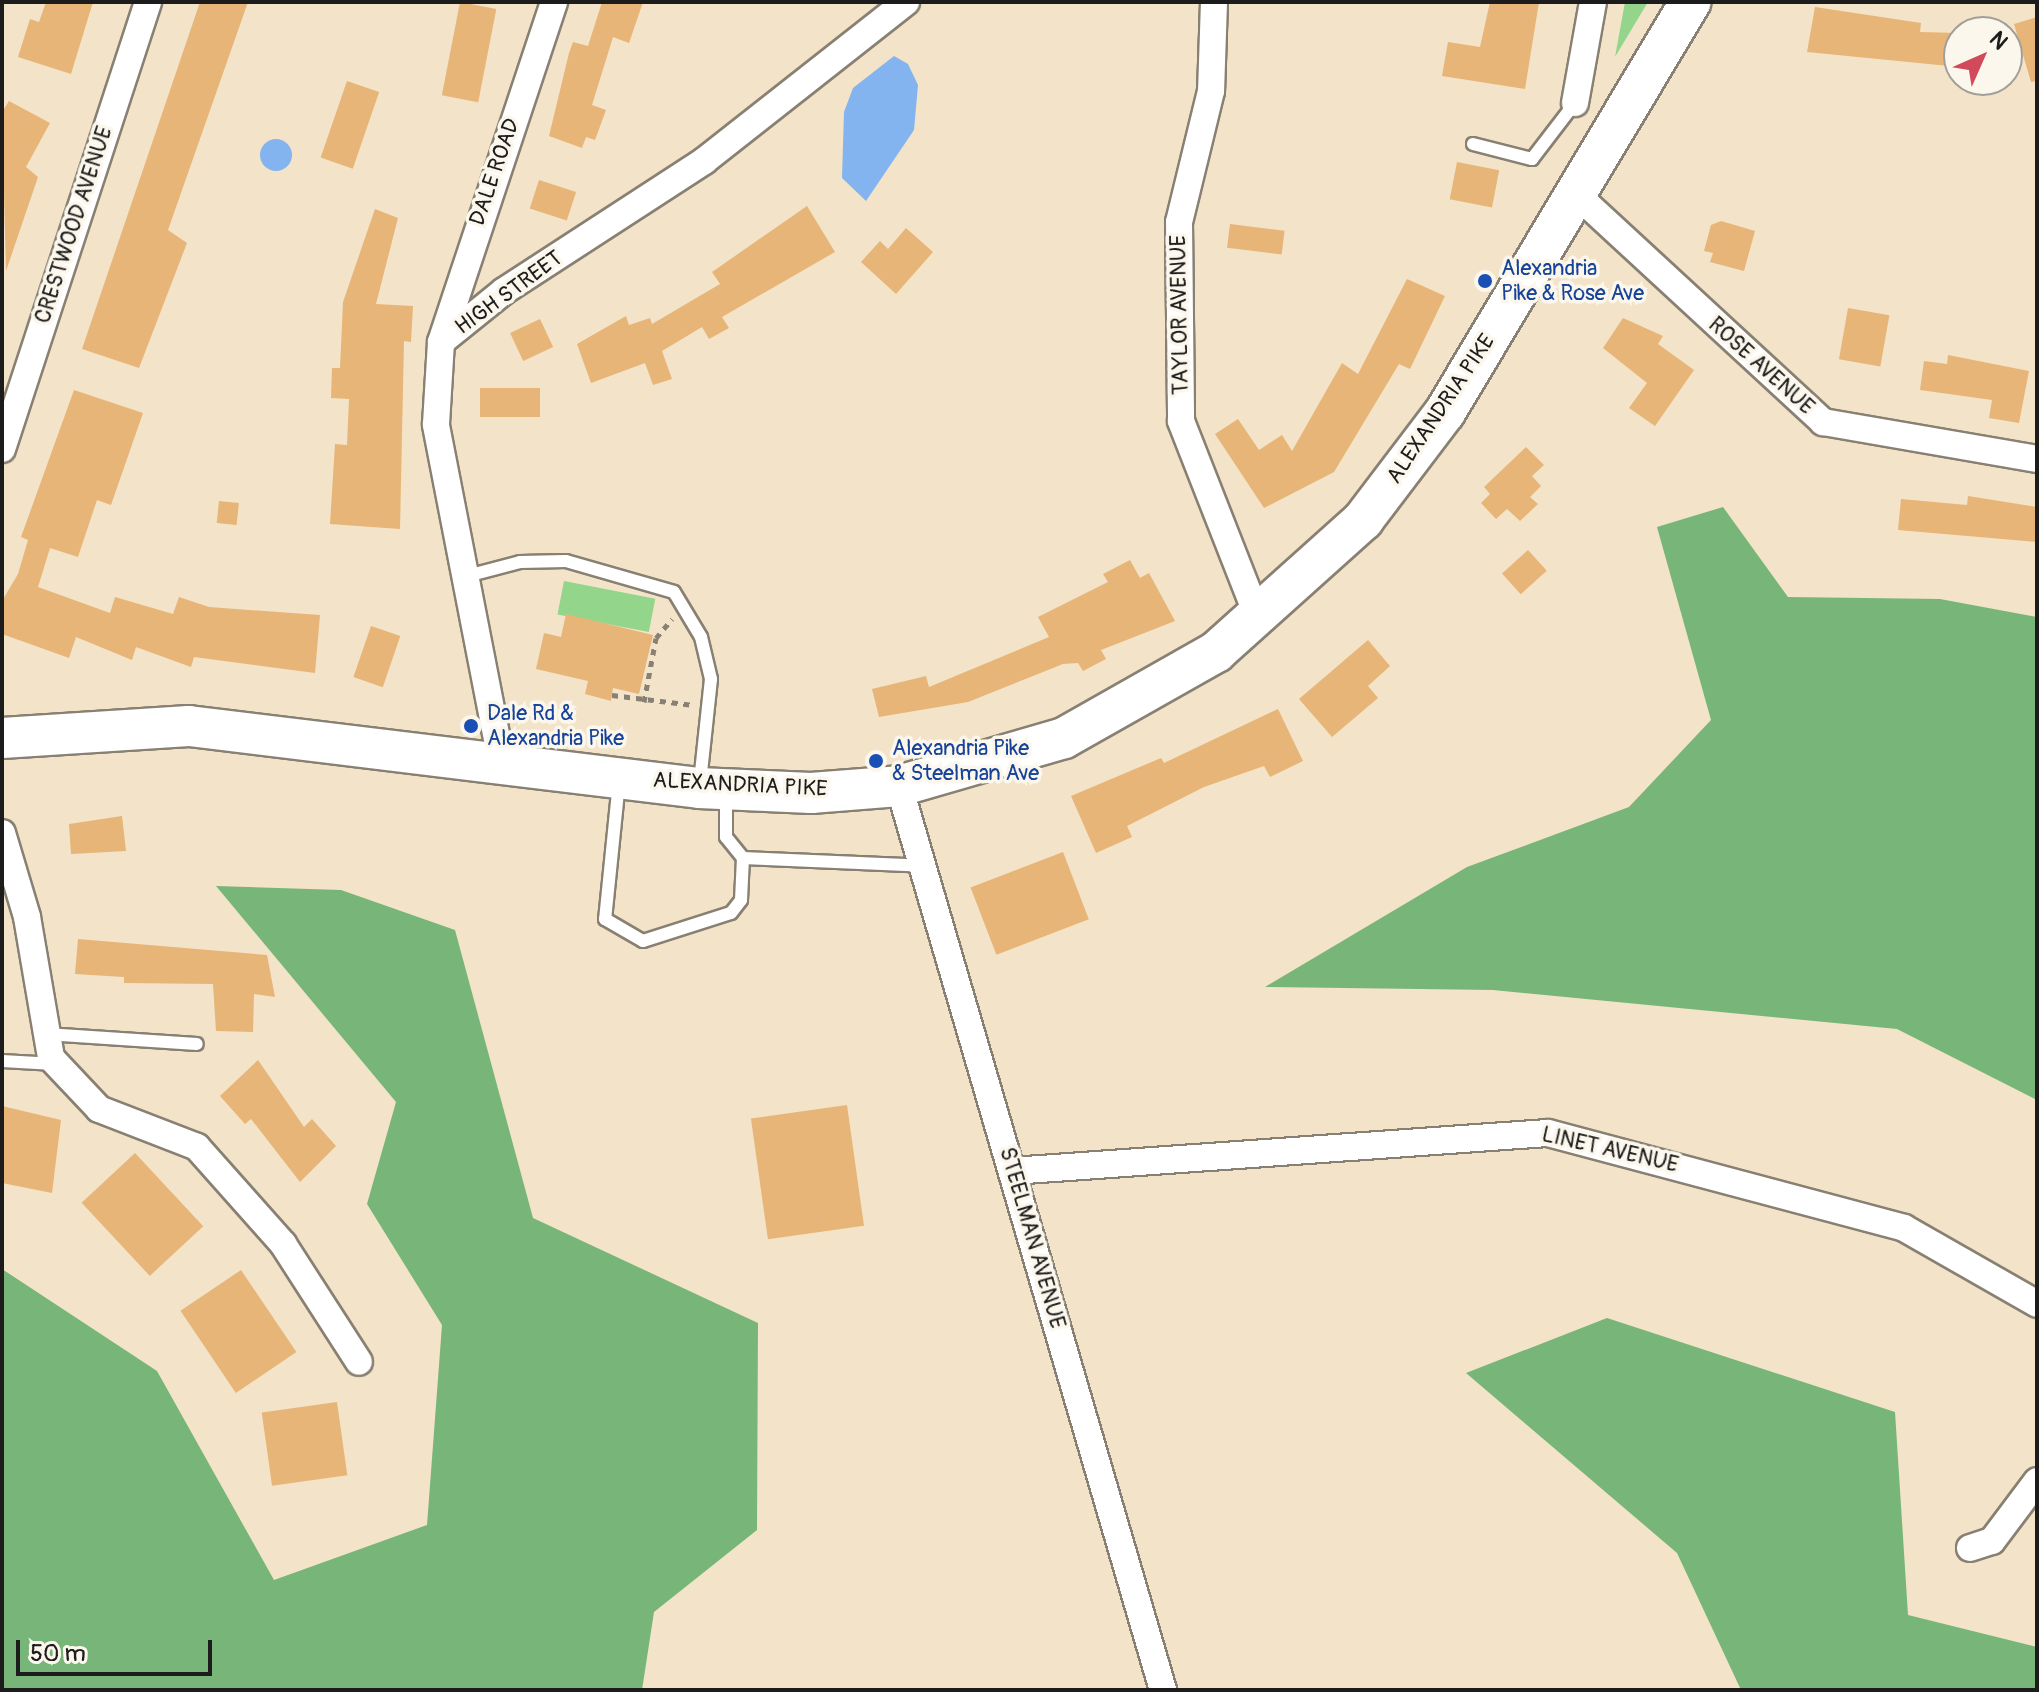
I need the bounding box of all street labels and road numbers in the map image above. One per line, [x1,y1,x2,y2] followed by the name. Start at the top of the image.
[464,115,526,229] street label: DALE ROAD
[30,123,118,327] street label: CRESTWOOD AVENUE
[1165,235,1195,395] street label: TAYLOR AVENUE
[450,245,568,341] street label: HIGH STREET
[1703,312,1819,420] street label: ROSE AVENUE
[1381,329,1501,489] street label: ALEXANDRIA PIKE
[652,767,828,803] street label: ALEXANDRIA PIKE
[1539,1121,1681,1179] street label: LINET AVENUE
[993,1144,1071,1332] street label: STEELMAN AVENUE

